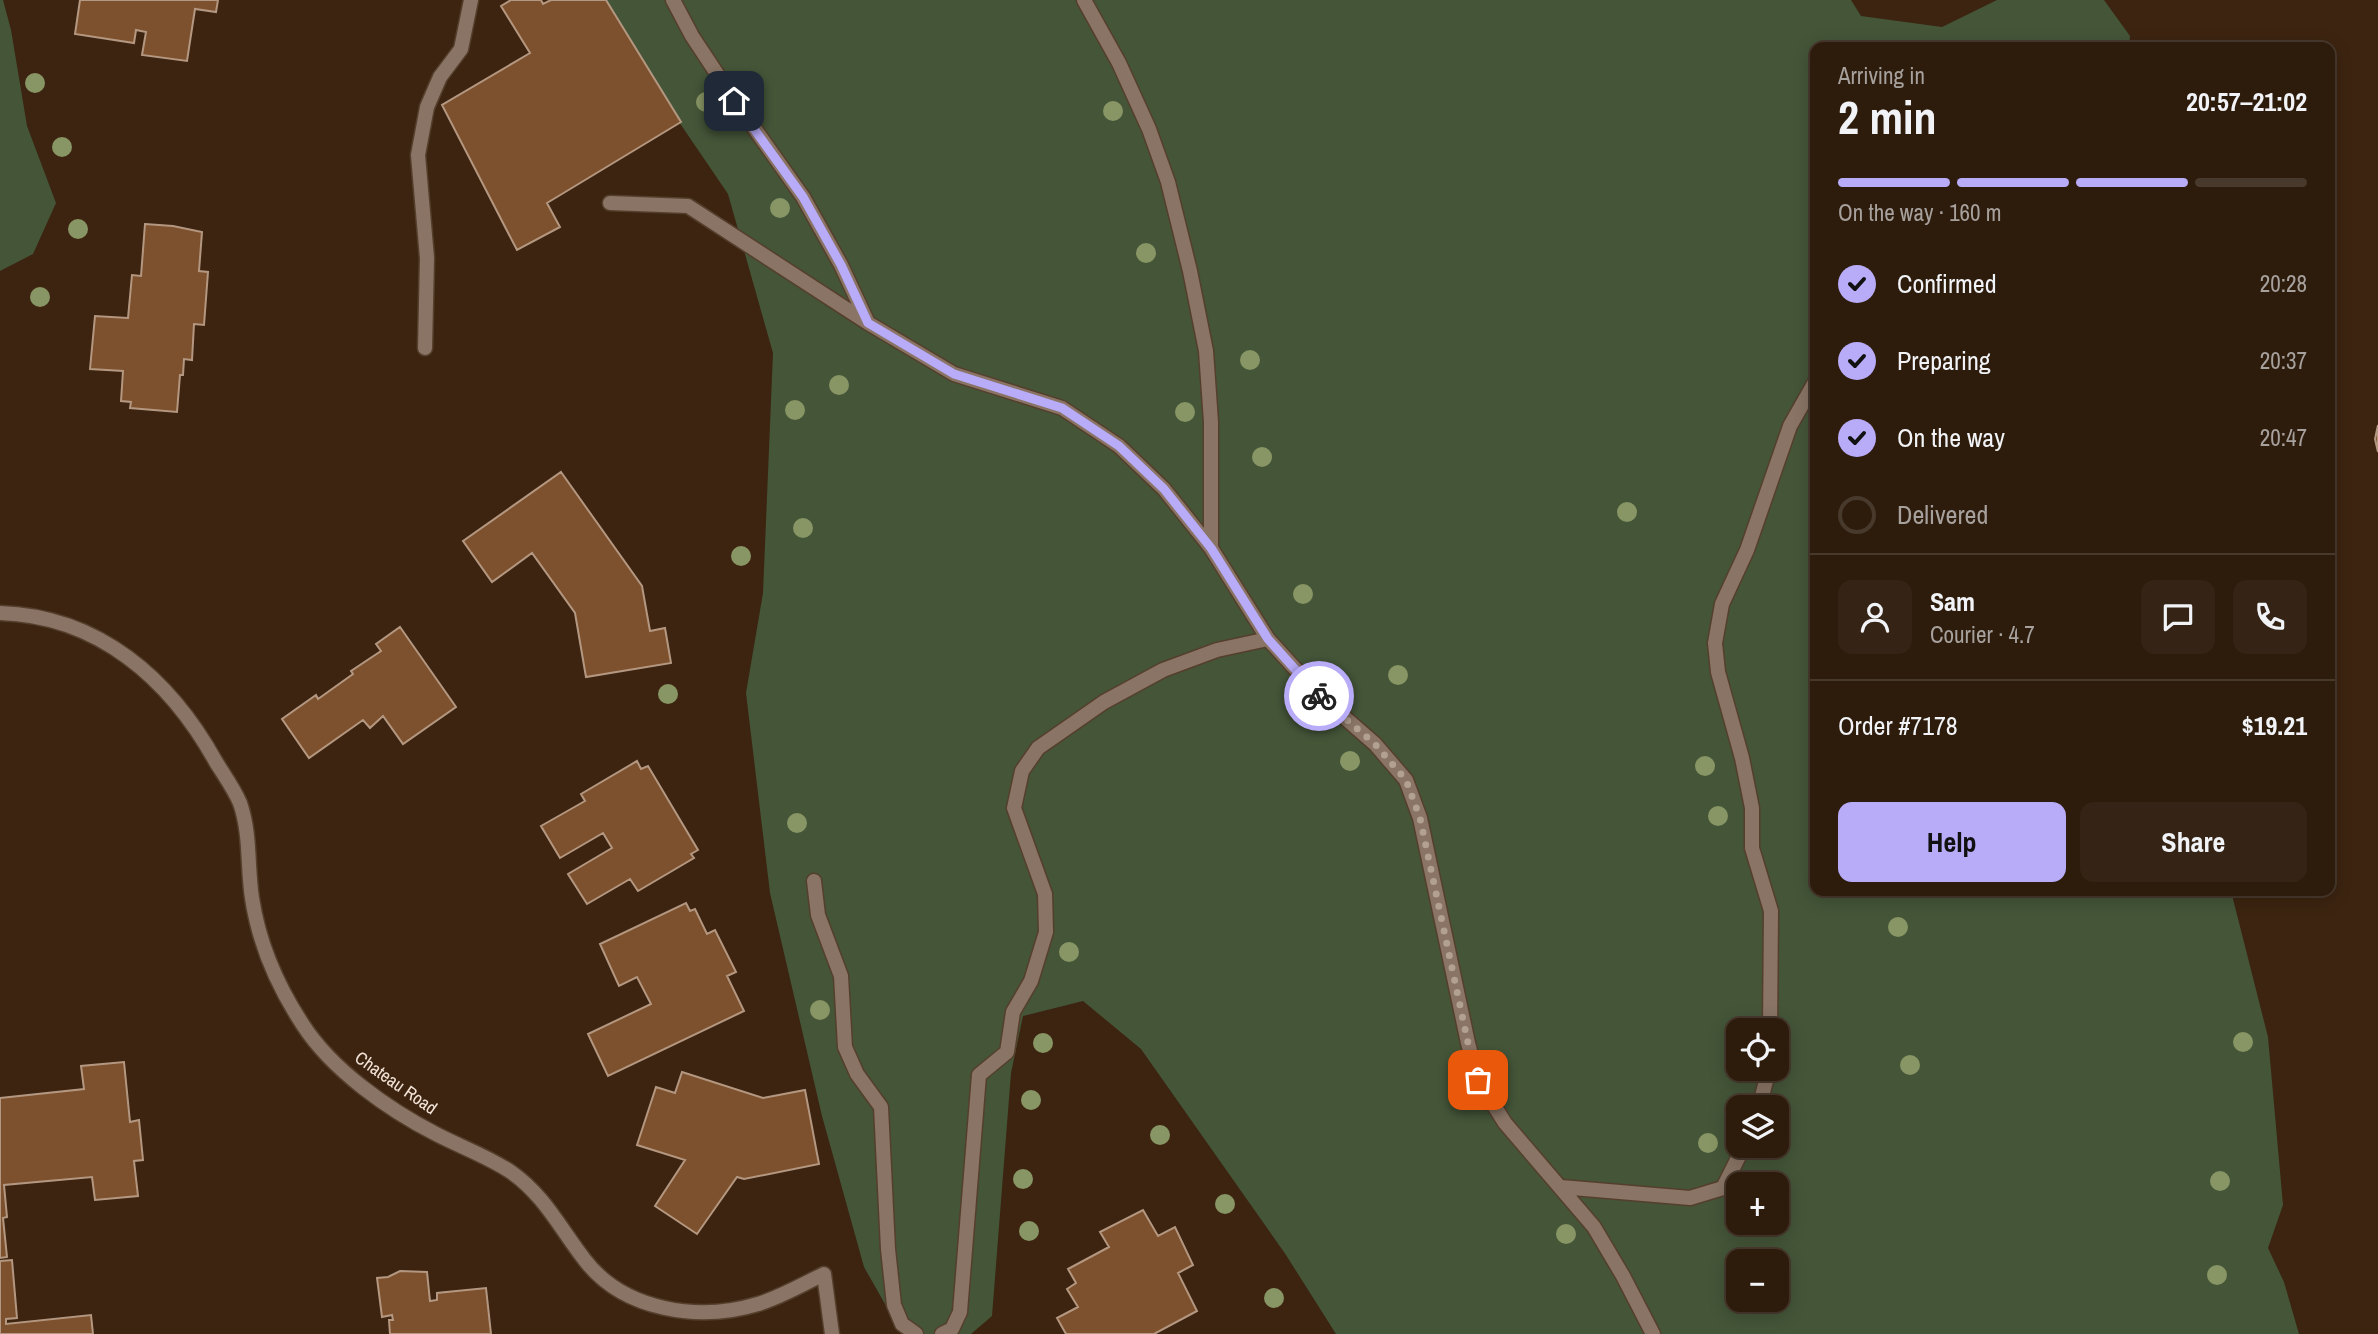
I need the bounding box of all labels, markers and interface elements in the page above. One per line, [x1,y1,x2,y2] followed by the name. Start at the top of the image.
[1838,60,1925,91] text: Arriving in
[704,71,764,131] pin
[715,82,753,120] icon: home
[2186,84,2307,119] text: 20:57–21:02
[1838,86,1937,148] text: 2 min
[1838,197,2002,228] text: On the way · 160 m
[1838,265,1876,303] icon: check
[1897,266,1997,301] text: Confirmed
[2260,268,2307,299] text: 20:28
[1838,342,1876,380] icon: check
[1897,343,1991,378] text: Preparing
[2260,345,2307,376] text: 20:37
[1838,419,1876,457] icon: check
[1897,420,2005,455] text: On the way
[2260,422,2307,453] text: 20:47
[1897,497,1988,532] text: Delivered
[1838,580,1912,654] button: person
[2141,580,2215,654] button: chat
[2233,580,2307,654] button: phone
[1930,584,1975,619] text: Sam
[1930,619,2035,650] text: Courier · 4.7
[1284,661,1354,731] courier
[1300,677,1338,715] icon: bike
[1838,708,1958,743] text: Order #7178
[2242,708,2307,743] text: $19.21
[1838,802,2066,882] button: Help
[2080,802,2307,882] button: Share
[1726,1018,1789,1312] map controls
[1726,1018,1789,1081] button: locate
[350,1045,442,1120] street label: Chateau Road
[1448,1050,1508,1110] pin
[1459,1061,1497,1099] icon: bag
[1726,1095,1789,1158] button: layers
[1726,1172,1789,1235] button: +
[1726,1249,1789,1312] button: −

